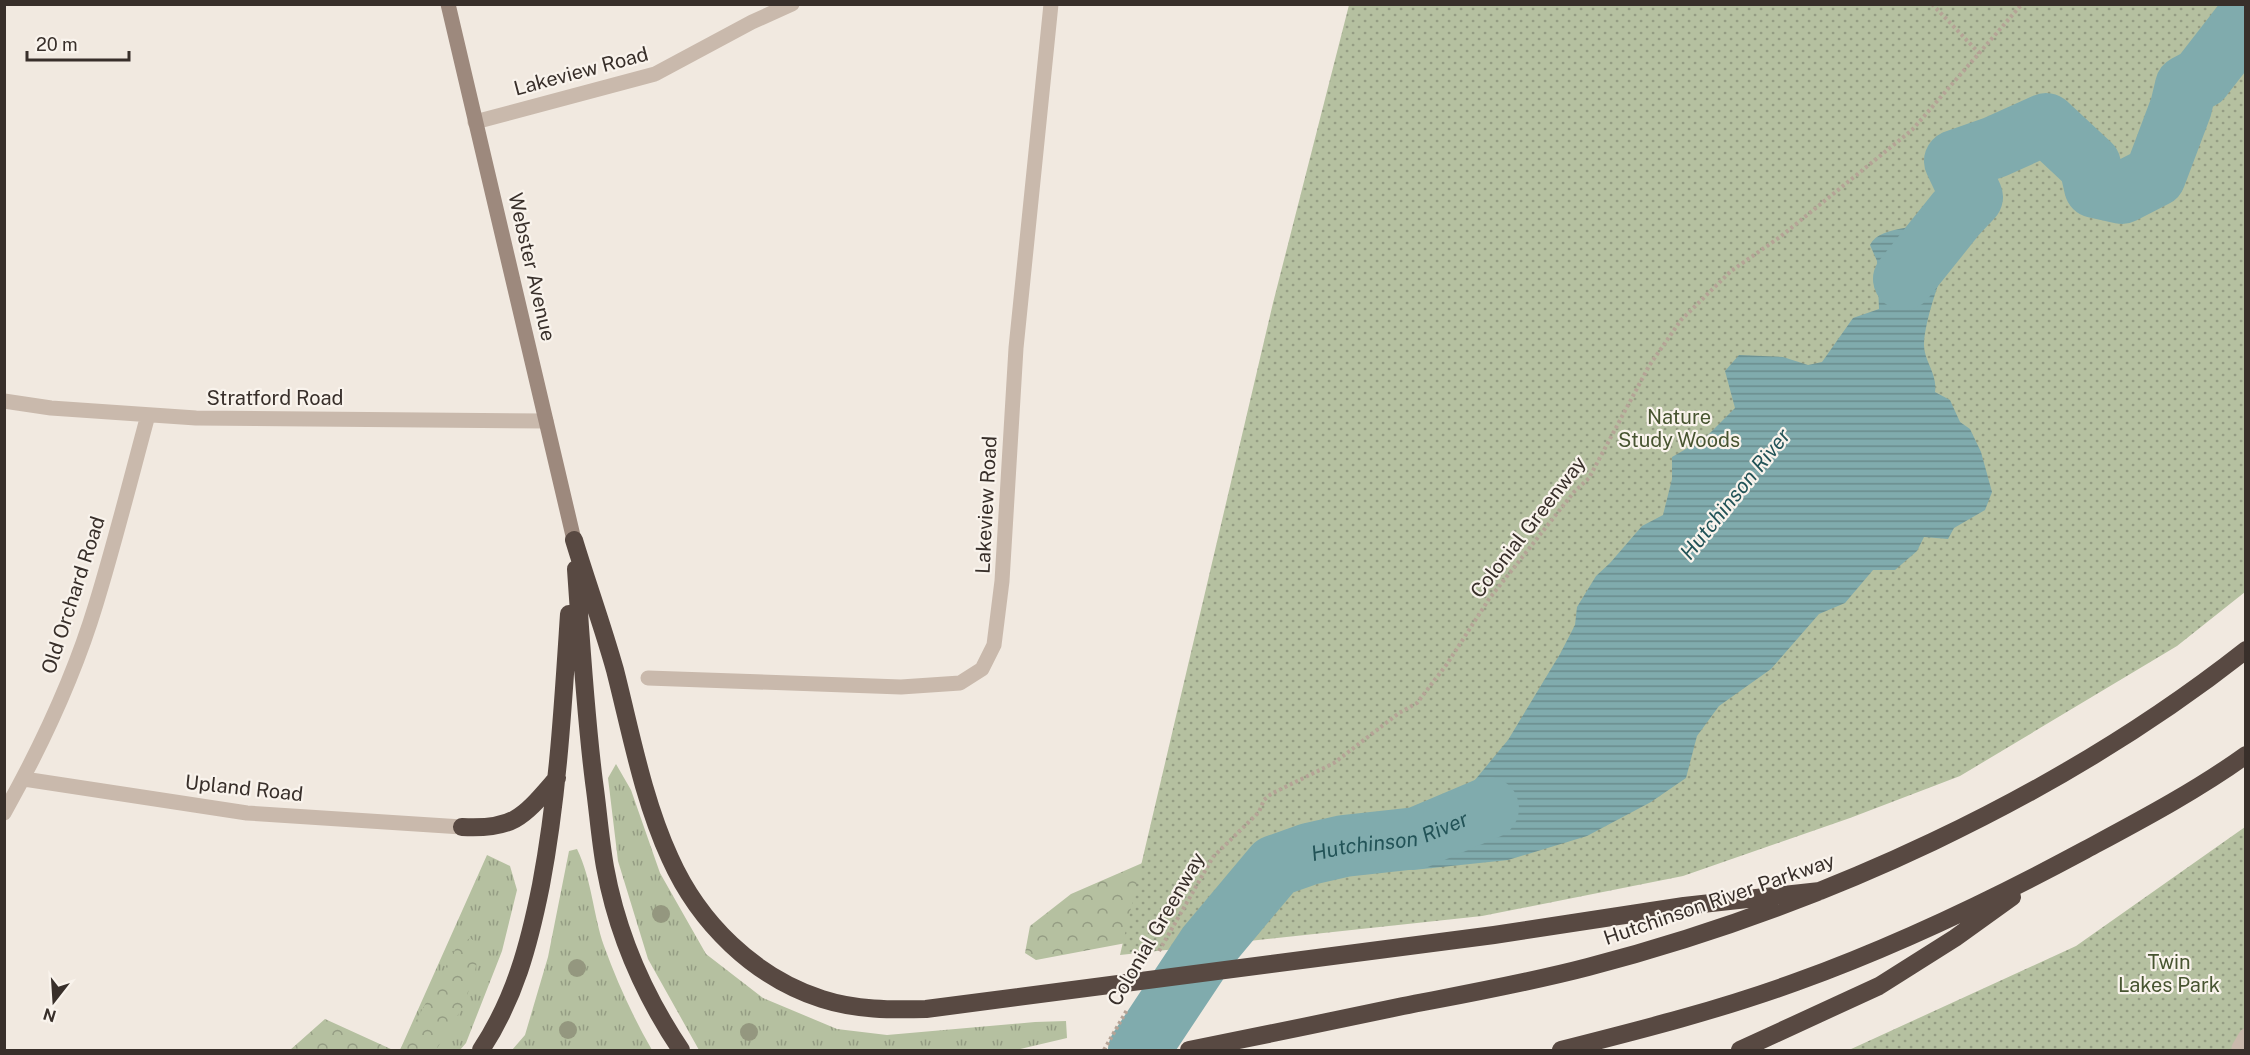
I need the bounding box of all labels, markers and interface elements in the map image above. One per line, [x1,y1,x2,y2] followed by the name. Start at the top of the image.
[27,24,129,62] scale bar
[36,34,78,55] text: 20 m
[511,42,651,100] street label: Lakeview Road
[503,191,561,343] street label: Webster Avenue
[207,386,343,410] street label: Stratford Road
[1618,405,1740,452] park label: Nature Study Woods
[1675,423,1796,564] water label: Hutchinson River
[970,435,1002,575] street label: Lakeview Road
[1465,451,1591,603] street label: Colonial Greenway
[36,513,110,677] street label: Old Orchard Road
[184,770,304,806] street label: Upland Road
[1308,805,1473,866] water label: Hutchinson River
[1102,848,1210,1010] street label: Colonial Greenway
[1600,848,1838,950] street label: Hutchinson River Parkway
[2118,950,2220,997] park label: Twin Lakes Park
[24,971,84,1031] north arrow
[41,1004,59,1026] text: N

